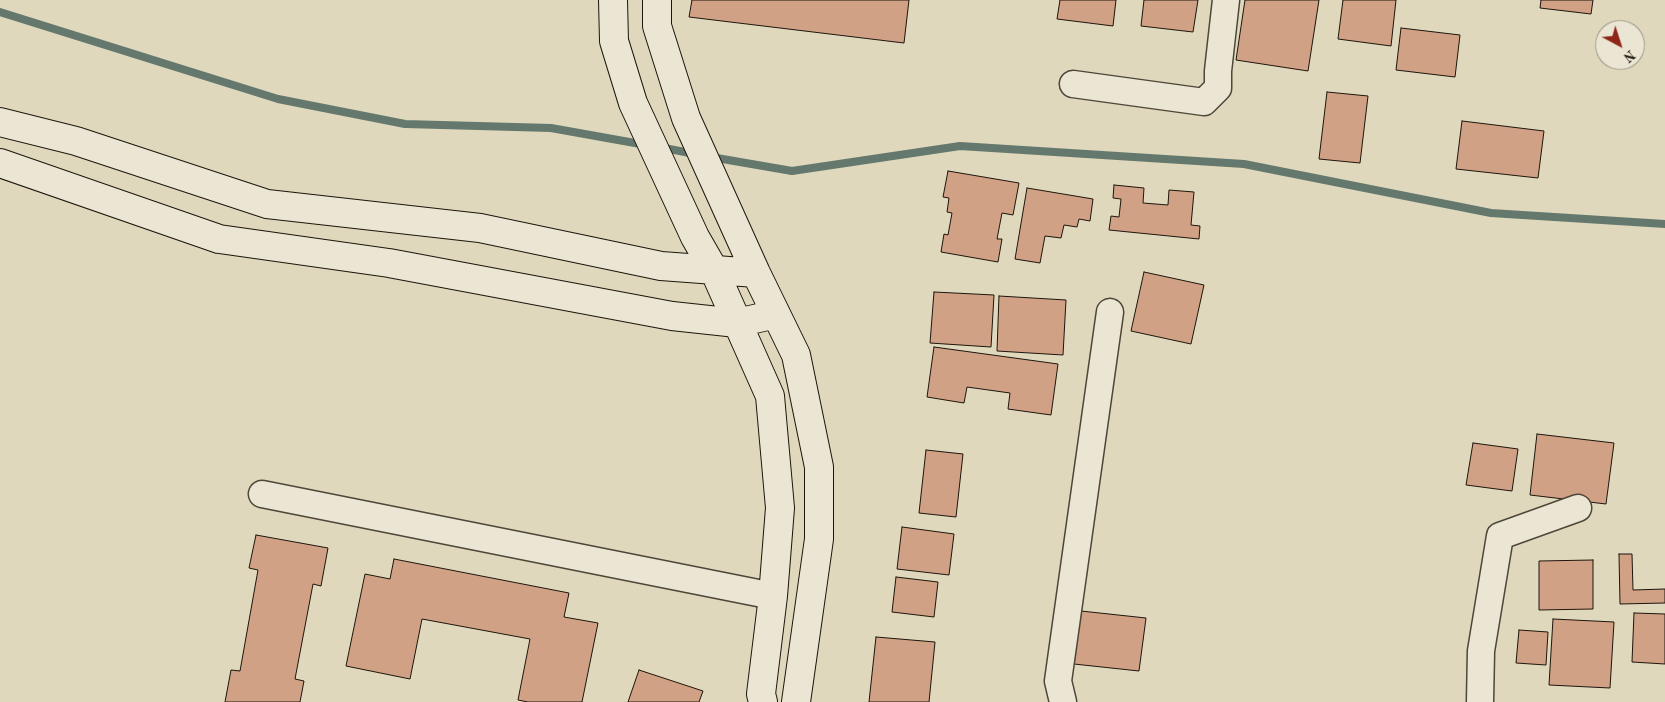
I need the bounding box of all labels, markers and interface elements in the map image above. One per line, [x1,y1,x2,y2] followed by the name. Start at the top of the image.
[1595,20,1645,70] north arrow
[1620,47,1638,65] text: N

